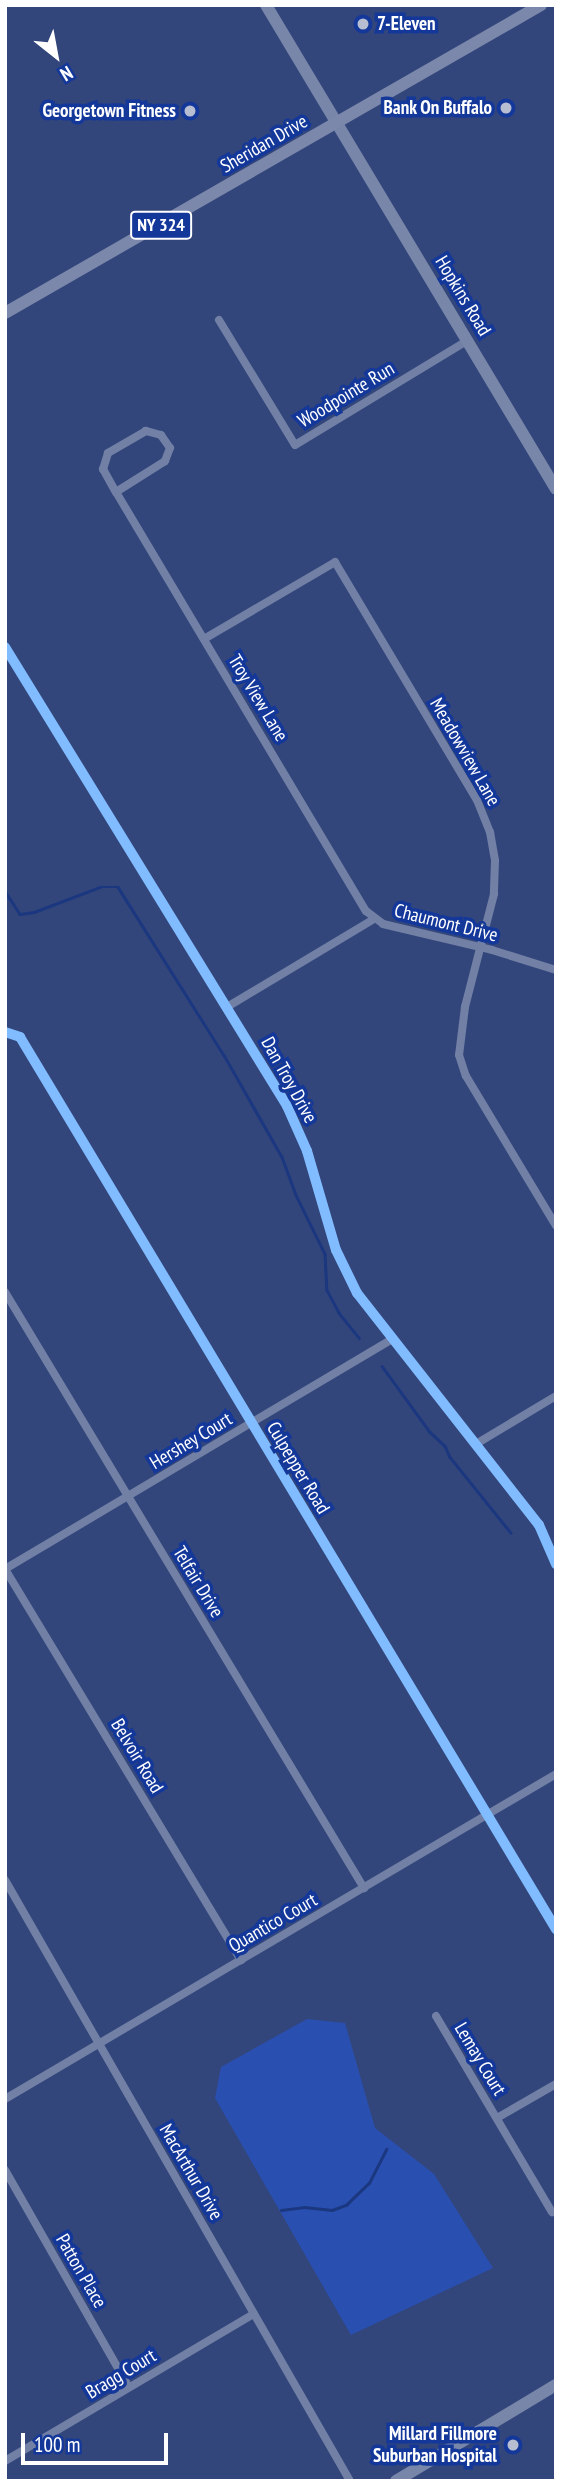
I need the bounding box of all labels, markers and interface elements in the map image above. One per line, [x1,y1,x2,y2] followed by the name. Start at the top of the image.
[377,13,436,35] place label: 7-Eleven
[355,16,371,32] marker: 7-Eleven
[21,21,91,91] north arrow
[56,61,77,87] text: N
[383,97,492,119] place label: Bank On Buffalo
[42,100,176,122] place label: Georgetown Fitness
[498,100,514,116] marker: Bank On Buffalo
[182,103,198,119] marker: Georgetown Fitness
[217,110,311,178] street label: Sheridan Drive
[130,210,192,240] road number: NY 324
[430,252,496,340] street label: Hopkins Road
[294,357,398,433] street label: Woodpointe Run
[223,650,293,746] street label: Troy View Lane
[425,694,505,810] street label: Meadowview Lane
[392,899,500,947] street label: Chaumont Drive
[256,1033,322,1127] street label: Dan Troy Drive
[146,1407,236,1475] street label: Hershey Court
[262,1418,334,1518] street label: Culpepper Road
[168,1542,228,1622] street label: Telfair Drive
[106,1715,168,1797] street label: Belvoir Road
[225,1889,321,1957] street label: Quantico Court
[449,2018,511,2100] street label: Lemay Court
[154,2120,228,2224] street label: MacArthur Drive
[51,2230,111,2312] street label: Patton Place
[82,2344,160,2404] street label: Bragg Court
[24,2420,172,2464] scale bar
[373,2423,497,2467] place label: Millard Fillmore Suburban Hospital
[34,2431,80,2458] text: 100 m
[503,2435,523,2455] marker: Millard Fillmore Suburban Hospital

